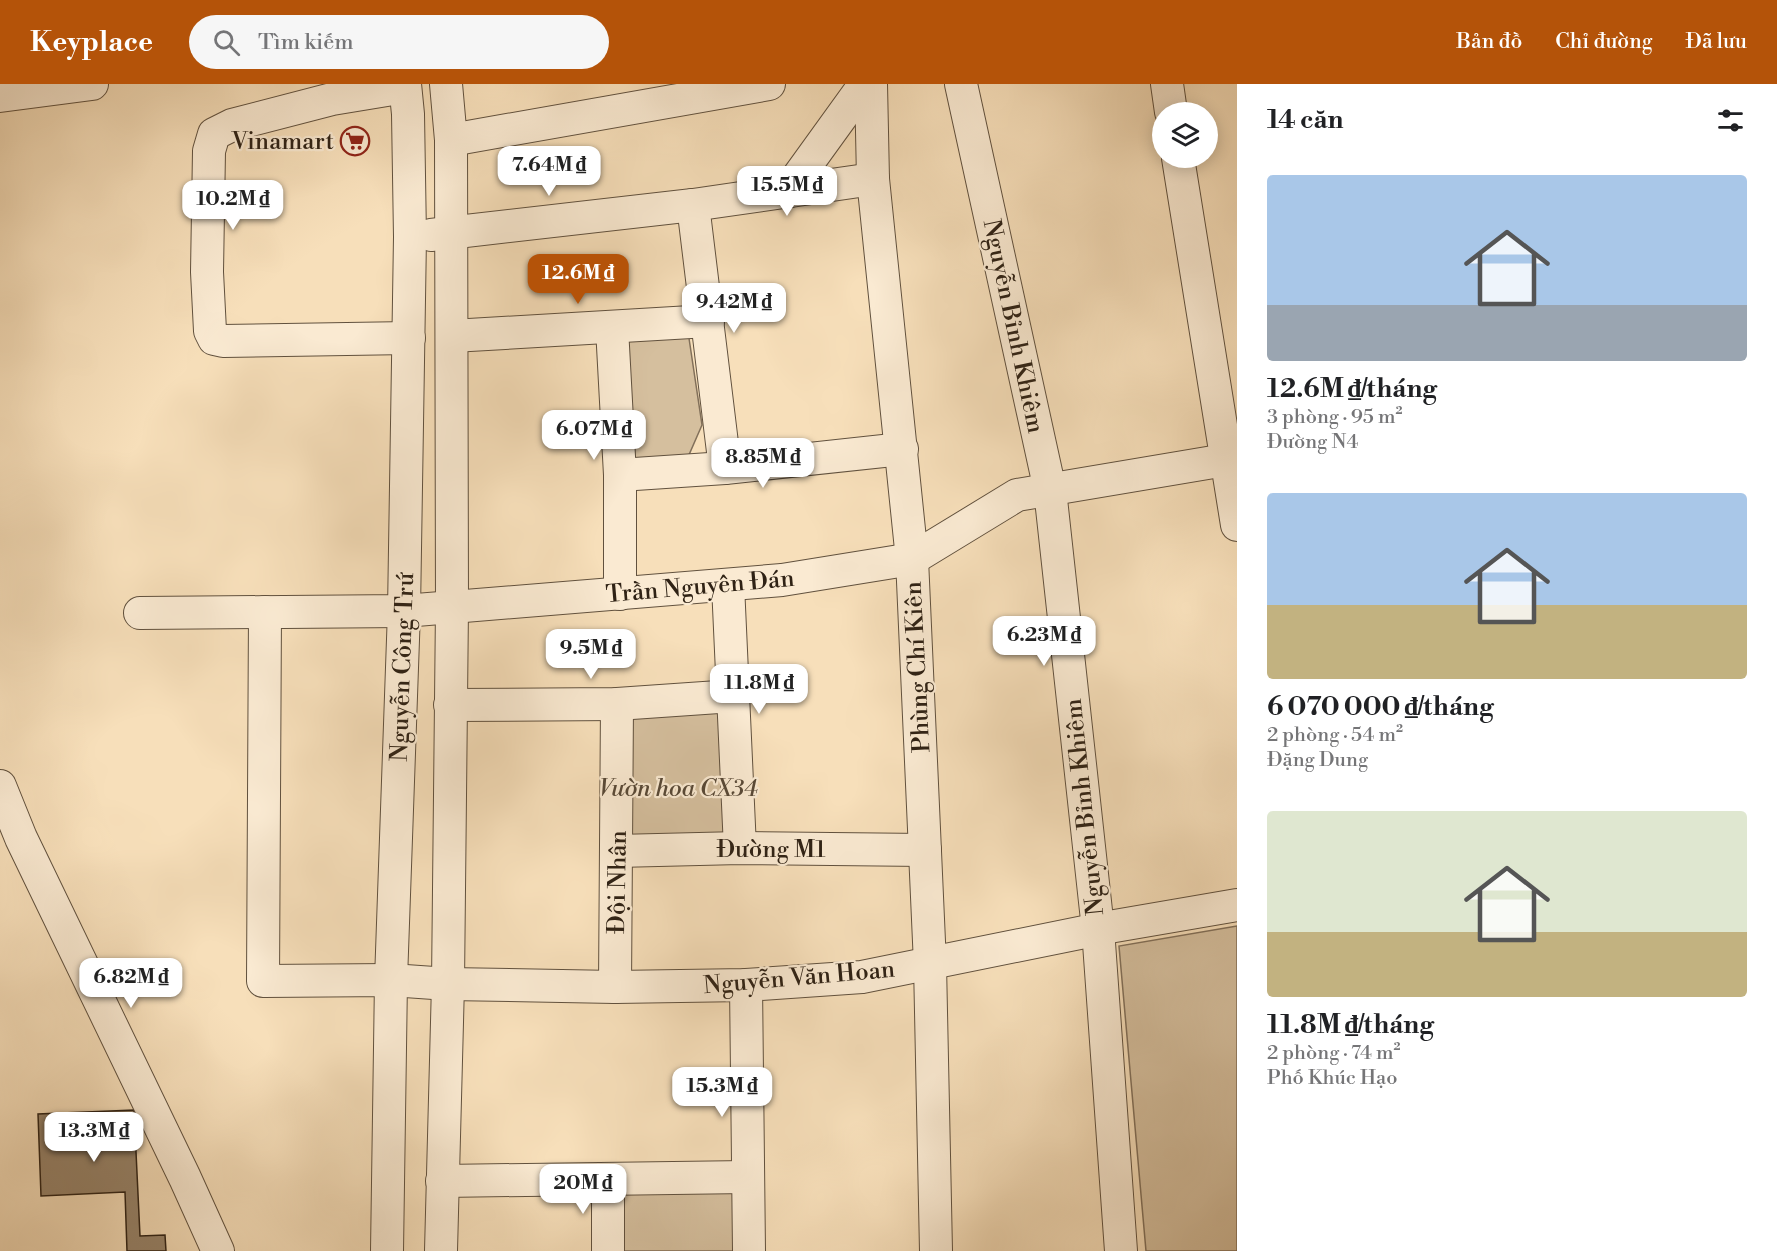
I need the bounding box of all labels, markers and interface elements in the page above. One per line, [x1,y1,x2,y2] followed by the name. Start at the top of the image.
[189,15,609,69] search box
[30,25,153,60] text: Keyplace
[210,26,243,59] icon: search
[258,29,354,56] text: Tìm kiếm
[1456,29,1522,55] text: Bản đồ
[1555,29,1653,55] text: Chỉ đường
[1686,29,1747,55] text: Đã lưu
[1152,102,1218,168] map controls
[1152,102,1218,168] button: layers
[1267,104,1343,136] text: 14 căn
[1714,104,1747,137] icon: filters
[339,125,371,157] supermarket icon: Vinamart
[230,127,334,157] place label: Vinamart
[494,146,604,197] pin: 7.64M ₫
[512,153,586,178] text: 7.64M ₫
[732,166,842,217] pin: 15.5M ₫
[751,173,823,198] text: 15.5M ₫
[178,180,288,231] pin: 10.2M ₫
[196,187,270,212] text: 10.2M ₫
[1453,214,1561,322] icon: home
[976,217,1050,436] street label: Nguyễn Bỉnh Khiêm
[523,254,633,305] pin: 12.6M ₫
[542,261,614,286] text: 12.6M ₫
[679,283,789,334] pin: 9.42M ₫
[696,290,772,315] text: 9.42M ₫
[1267,373,1437,405] text: 12.6M ₫/tháng
[1267,405,1403,430] text: 3 phòng · 95 m²
[539,410,649,461] pin: 6.07M ₫
[556,417,632,442] text: 6.07M ₫
[1267,430,1358,455] text: Đường N4
[708,438,818,489] pin: 8.85M ₫
[725,445,801,470] text: 8.85M ₫
[1453,532,1561,640] icon: home
[605,564,796,610] street label: Trần Nguyên Đán
[385,572,421,762] street label: Nguyễn Công Trứ
[899,580,937,753] street label: Phùng Chí Kiên
[989,616,1099,667] pin: 6.23M ₫
[1007,623,1081,648] text: 6.23M ₫
[542,629,640,680] pin: 9.5M ₫
[560,636,622,661] text: 9.5M ₫
[704,664,814,715] pin: 11.8M ₫
[724,671,794,696] text: 11.8M ₫
[1267,691,1494,723] text: 6 070 000 ₫/tháng
[1059,697,1111,917] street label: Nguyễn Bỉnh Khiêm
[1267,723,1403,748] text: 2 phòng · 54 m²
[1267,748,1368,773] text: Đặng Dung
[599,774,758,804] park label: Vườn hoa CX34
[602,830,634,934] street label: Đội Nhân
[716,835,826,865] street label: Đường M1
[1453,850,1561,958] icon: home
[702,955,896,1001] street label: Nguyễn Văn Hoan
[76,958,186,1009] pin: 6.82M ₫
[93,965,169,990] text: 6.82M ₫
[1267,1009,1434,1041] text: 11.8M ₫/tháng
[1267,1041,1401,1066] text: 2 phòng · 74 m²
[1267,1066,1397,1091] text: Phố Khúc Hạo
[667,1067,777,1118] pin: 15.3M ₫
[686,1074,758,1099] text: 15.3M ₫
[39,1112,149,1163] pin: 13.3M ₫
[58,1119,130,1144] text: 13.3M ₫
[541,1164,625,1215] pin: 20M ₫
[553,1171,613,1196] text: 20M ₫

